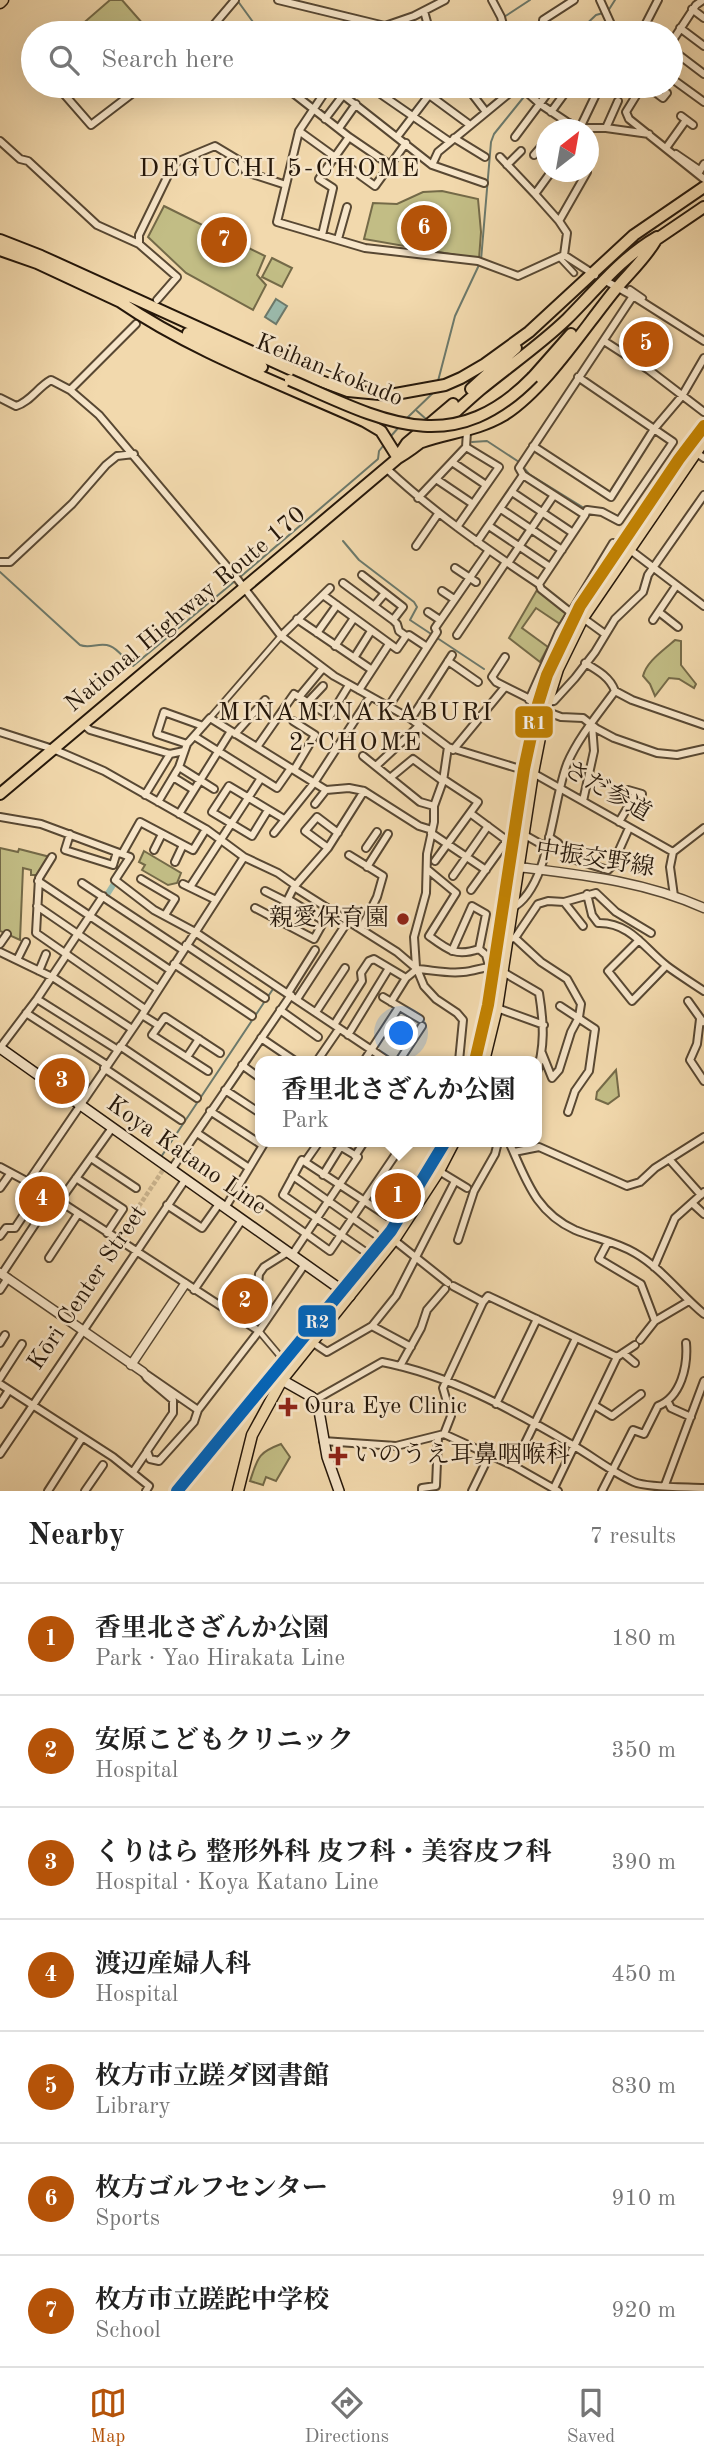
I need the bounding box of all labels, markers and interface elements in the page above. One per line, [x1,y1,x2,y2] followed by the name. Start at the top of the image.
[21,21,683,98] search box
[45,41,83,79] icon: search
[101,47,234,73] text: Search here
[536,119,599,182] north arrow
[139,156,421,182] district label: DEGUCHI 5-CHOME
[401,202,447,254] pin: 6
[201,214,247,266] pin: 7
[623,318,669,370] pin: 5
[252,331,406,411] street label: Keihan-kokudo
[61,503,311,717] street label: National Highway Route 170
[218,700,494,756] district label: MINAMINAKABURI 2-CHOME
[514,705,554,739] line badge: R1
[522,715,546,734] text: R1
[559,755,656,826] street label: さだ参道
[534,836,657,881] street label: 中振交野線
[269,904,389,931] place label: 親愛保育園
[395,911,411,927] marker: 親愛保育園
[384,1016,418,1050] your location
[39,1055,85,1107] pin: 3
[255,1056,542,1147] popup
[281,1078,516,1104] text: 香里北さざんか公園
[102,1092,270,1220] street label: Koya Katano Line
[281,1109,329,1132] text: Park
[375,1170,421,1222] pin: 1
[19,1173,65,1225] pin: 4
[24,1201,152,1375] street label: Kōri Center Street
[222,1275,268,1327] pin: 2
[297,1304,337,1338] line badge: R2
[305,1314,329,1333] text: R2
[304,1395,467,1419] place label: Oura Eye Clinic
[278,1397,298,1417] marker: Oura Eye Clinic
[354,1441,570,1468] place label: いのうえ耳鼻咽喉科
[328,1446,348,1466] marker: いのうえ耳鼻咽喉科
[28,1521,125,1551] text: Nearby
[590,1525,676,1548] text: 7 results
[95,1616,329,1642] text: 香里北さざんか公園
[44,1627,58,1650] text: 1
[611,1627,676,1650] text: 180 m
[95,1647,345,1670] text: Park · Yao Hirakata Line
[95,1728,353,1754] text: 安原こどもクリニック
[44,1739,58,1762] text: 2
[611,1739,676,1762] text: 350 m
[95,1759,178,1782] text: Hospital
[95,1840,552,1866] text: くりはら 整形外科 皮フ科・美容皮フ科
[44,1851,58,1874] text: 3
[611,1851,676,1874] text: 390 m
[95,1871,379,1894] text: Hospital · Koya Katano Line
[95,1952,251,1978] text: 渡辺産婦人科
[44,1963,58,1986] text: 4
[611,1963,676,1986] text: 450 m
[95,1983,178,2006] text: Hospital
[95,2064,329,2090] text: 枚方市立蹉ダ図書館
[44,2075,58,2098] text: 5
[611,2075,676,2098] text: 830 m
[95,2095,171,2118] text: Library
[95,2176,328,2202] text: 枚方ゴルフセンター
[44,2187,58,2210] text: 6
[611,2187,676,2210] text: 910 m
[95,2207,160,2230] text: Sports
[95,2288,329,2314] text: 枚方市立蹉跎中学校
[44,2299,58,2322] text: 7
[611,2299,676,2322] text: 920 m
[95,2319,161,2342] text: School
[89,2384,127,2449] tab: Map
[305,2384,389,2449] tab: Directions
[567,2384,615,2449] tab: Saved

